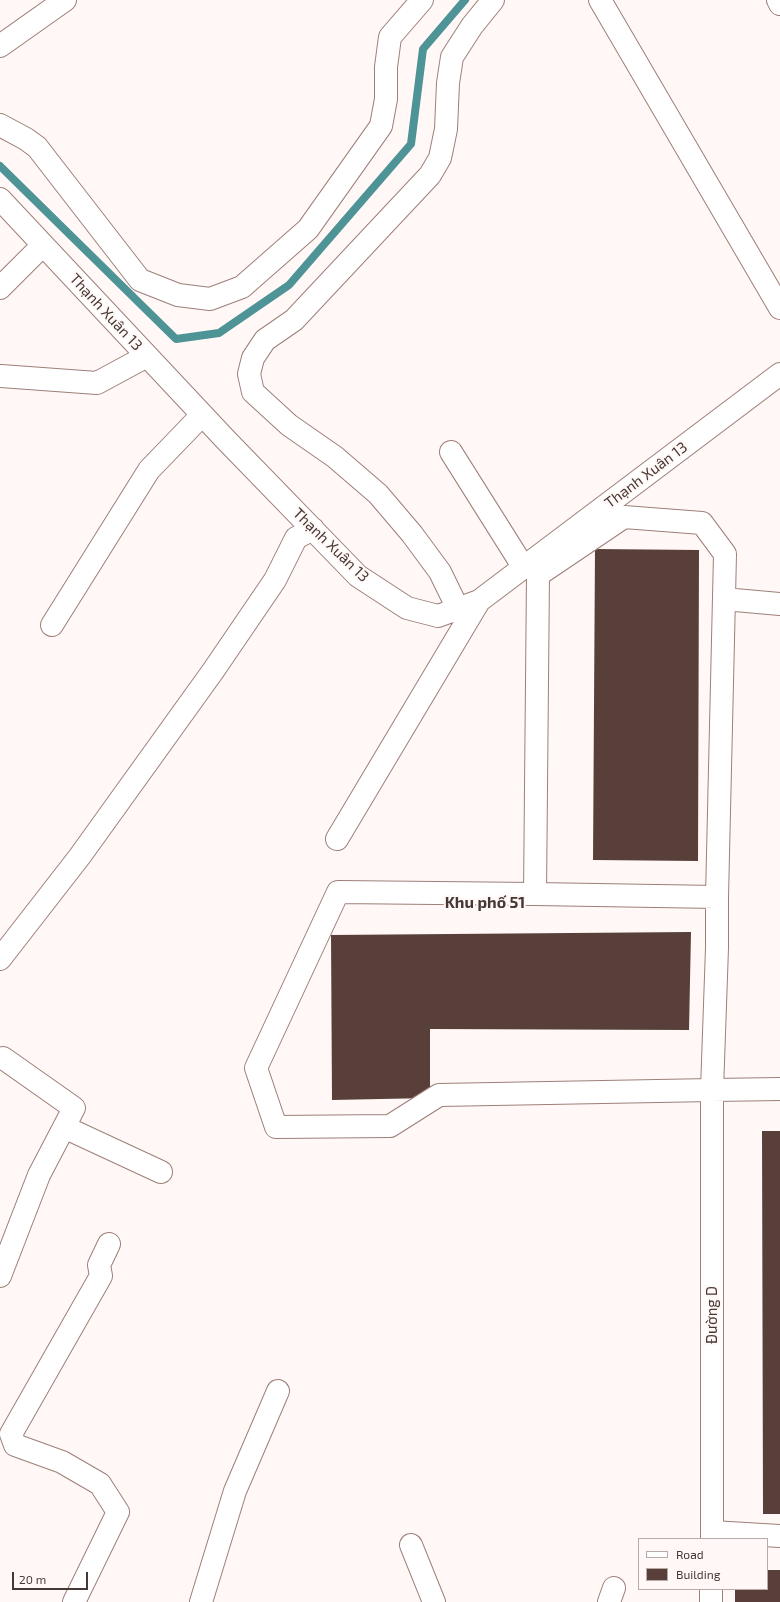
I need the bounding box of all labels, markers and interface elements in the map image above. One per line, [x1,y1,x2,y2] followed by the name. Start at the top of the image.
[66,270,146,354] street label: Thạnh Xuân 13
[601,438,691,512] street label: Thạnh Xuân 13
[289,504,373,586] street label: Thạnh Xuân 13
[445,893,525,913] district label: Khu phố 51
[703,1286,721,1344] street label: Đường D
[638,1538,768,1590] legend
[676,1547,704,1561] text: Road
[14,1564,90,1590] scale bar
[676,1567,720,1581] text: Building
[19,1572,46,1586] text: 20 m

